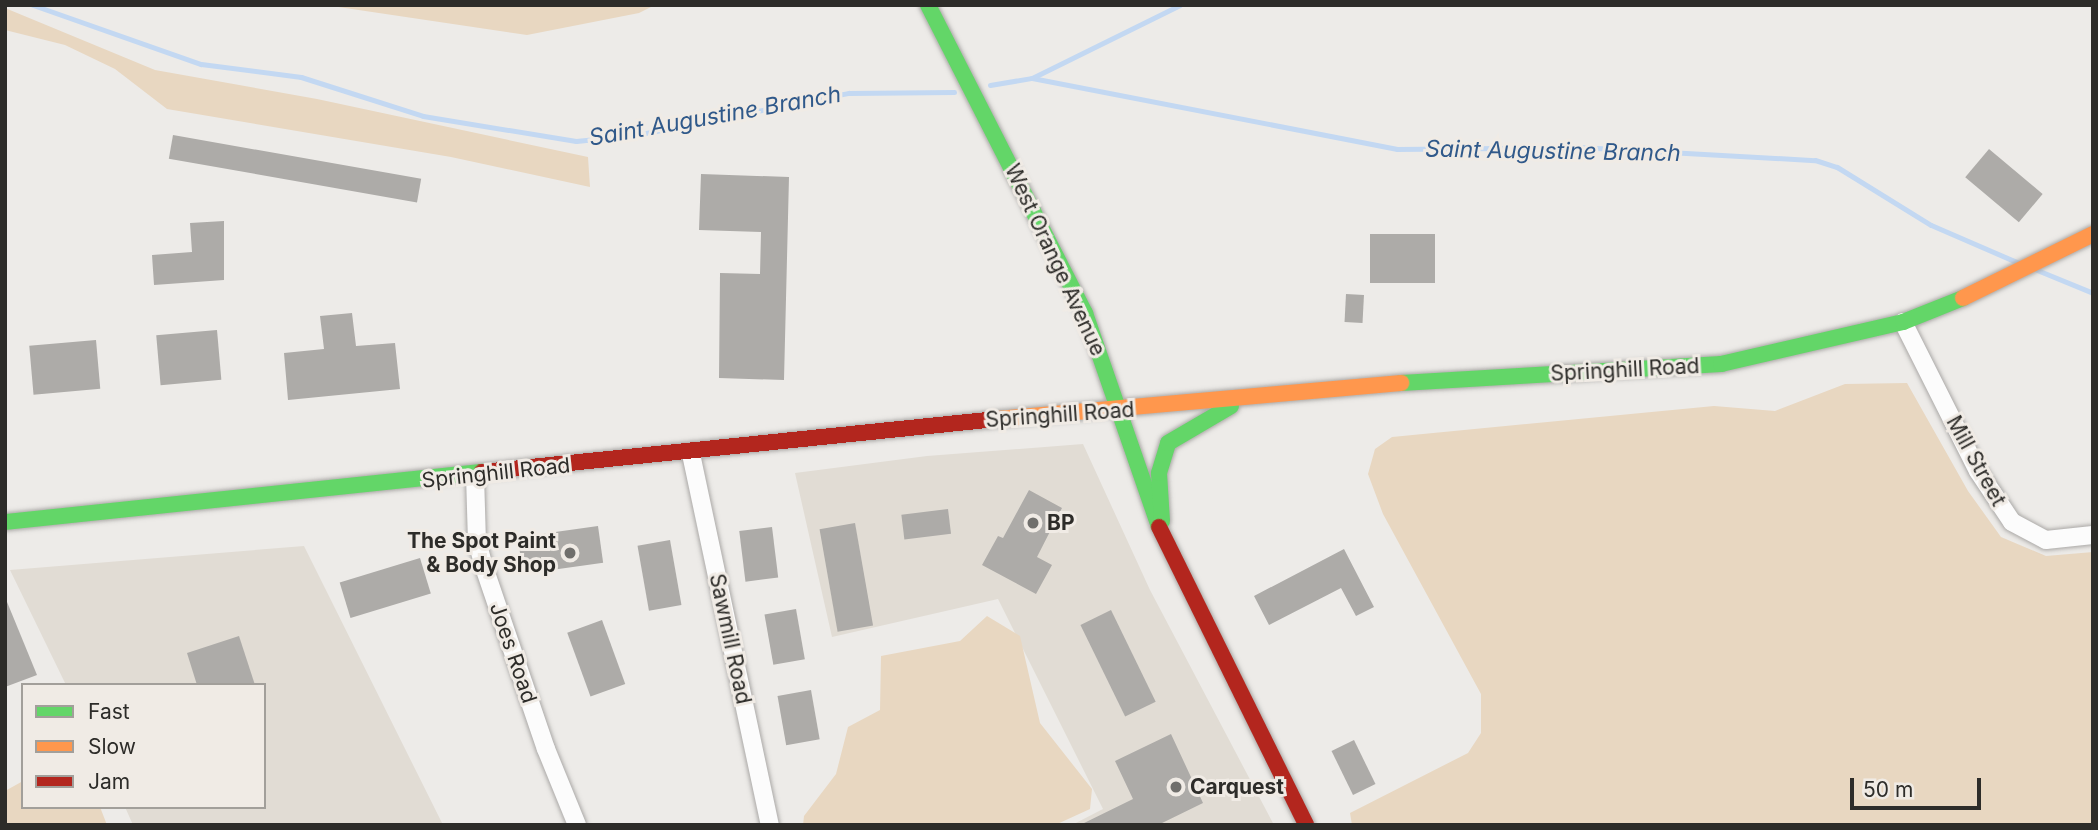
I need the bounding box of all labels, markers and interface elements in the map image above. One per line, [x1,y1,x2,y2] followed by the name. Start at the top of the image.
[587,80,843,152] water label: Saint Augustine Branch
[1425,135,1681,167] water label: Saint Augustine Branch
[999,160,1111,360] street label: West Orange Avenue
[1550,354,1700,386] street label: Springhill Road
[985,397,1135,433] street label: Springhill Road
[1941,411,2011,511] street label: Mill Street
[421,453,571,493] street label: Springhill Road
[1047,510,1075,536] place label: BP
[1025,515,1041,531] marker: BP
[407,528,556,578] place label: The Spot Paint & Body Shop
[562,545,578,561] marker: The Spot Paint & Body Shop
[704,571,756,707] street label: Sawmill Road
[484,600,542,706] street label: Joes Road
[21,683,266,809] legend
[88,699,130,724] text: Fast
[88,734,136,759] text: Slow
[1853,764,1984,808] scale bar
[88,769,130,794] text: Jam
[1190,774,1284,800] place label: Carquest
[1863,777,1913,802] text: 50 m
[1168,779,1184,795] marker: Carquest

